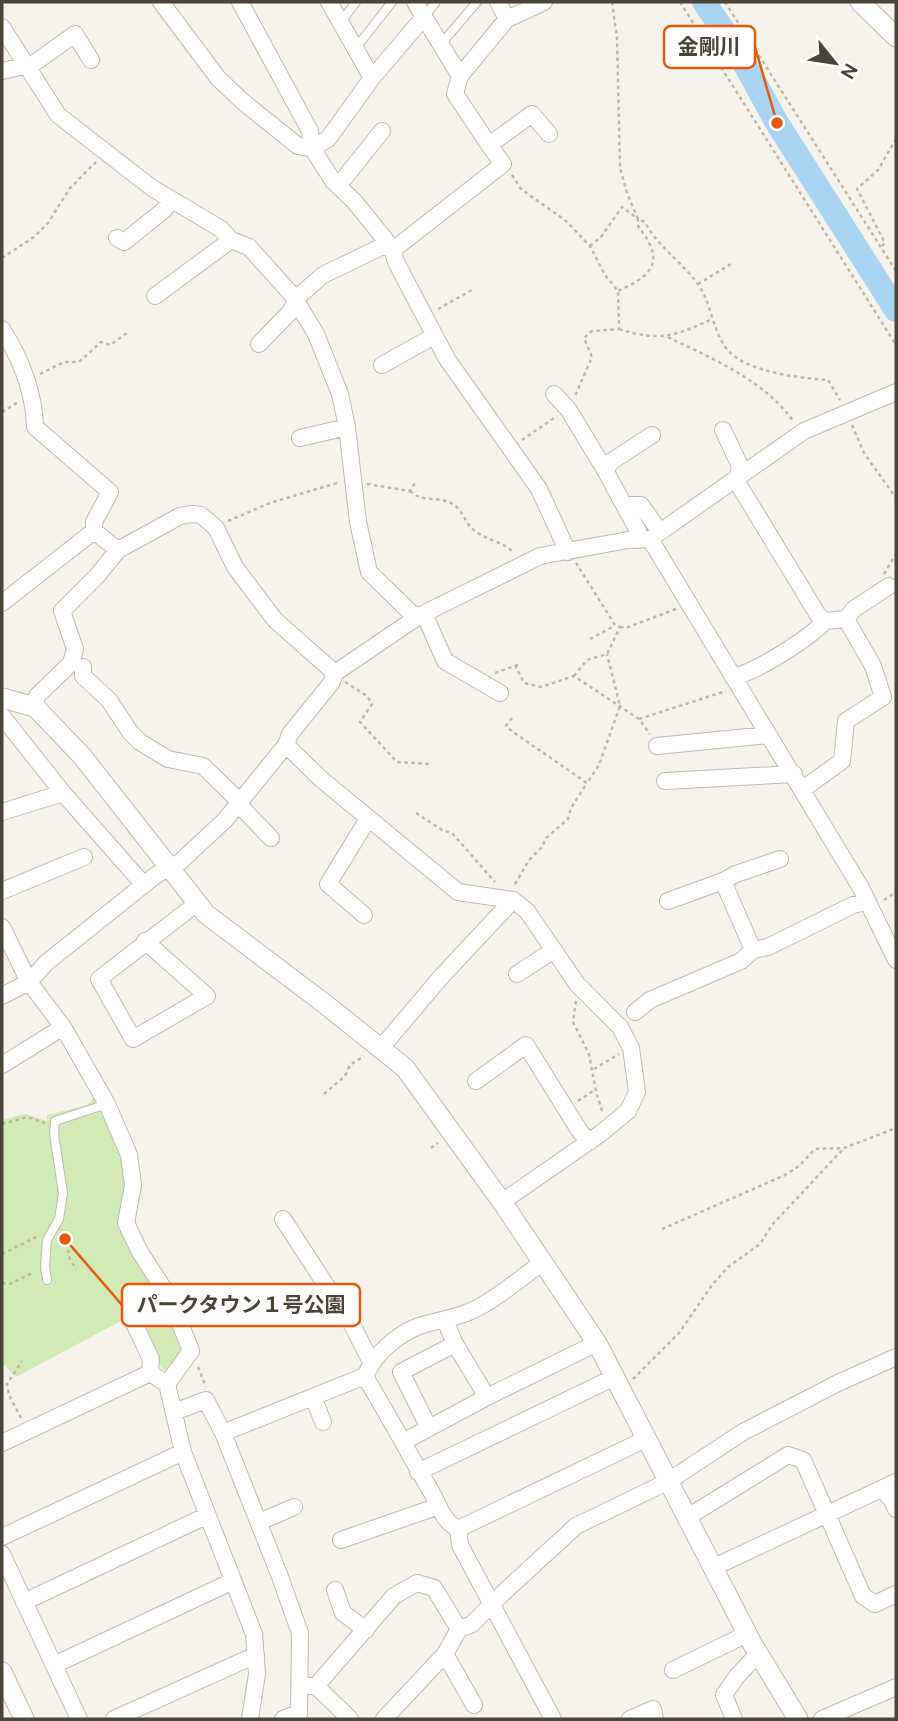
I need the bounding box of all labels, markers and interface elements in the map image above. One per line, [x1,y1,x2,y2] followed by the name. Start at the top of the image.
[664,26,755,68] callout: 金剛川
[800,28,870,98] north arrow
[678,33,741,61] text: 金剛川
[835,59,864,84] text: N
[122,1284,360,1326] callout: パークタウン１号公園
[136,1291,346,1319] text: パークタウン１号公園

